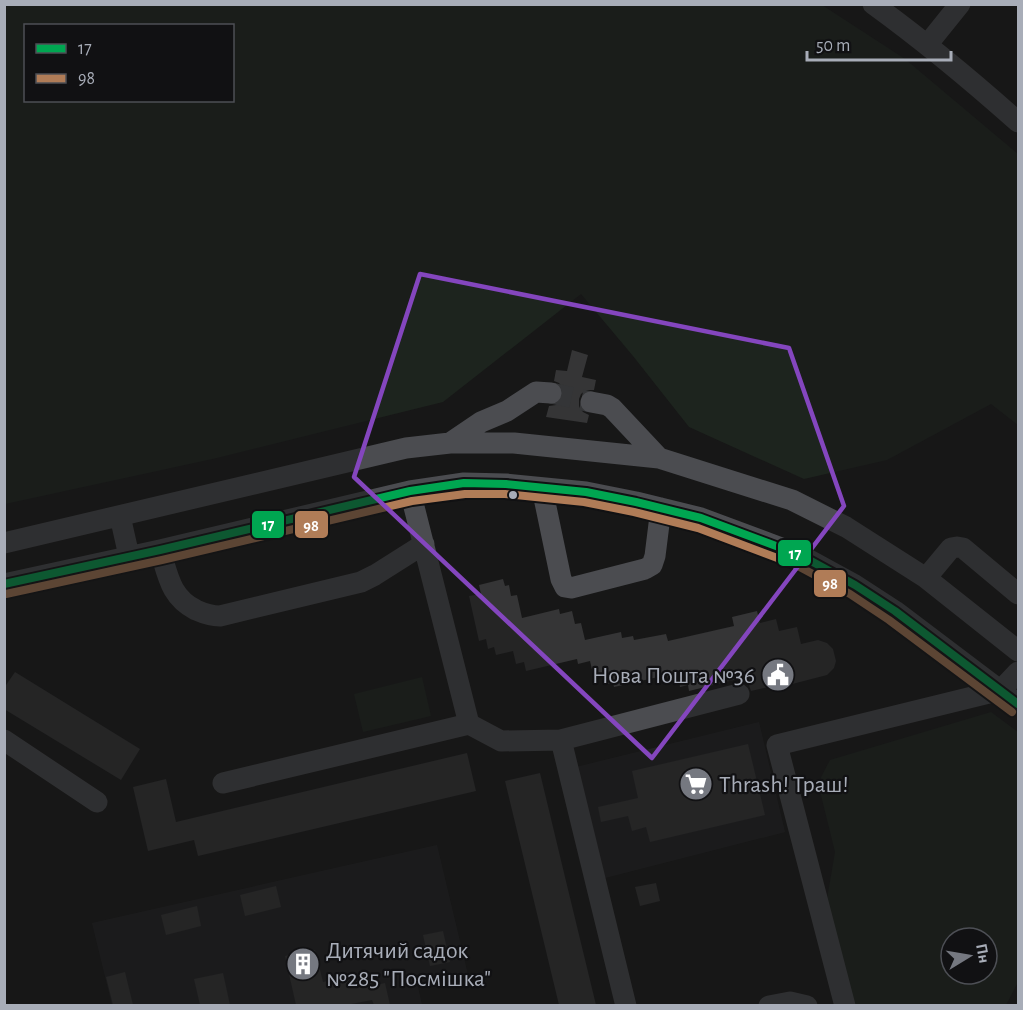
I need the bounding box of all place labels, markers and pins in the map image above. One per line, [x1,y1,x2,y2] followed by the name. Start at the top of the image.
[507,489,519,501] unlabelled marker
[760,657,796,693] public building icon: Нова Пошта №36
[592,664,755,688] place label: Нова Пошта №36
[678,766,714,802] supermarket icon: Thrash! Траш!
[719,773,849,797] place label: Thrash! Траш!
[326,939,491,991] place label: Дитячий садок №285 "Посмішка"
[285,946,321,982] building icon: Дитячий садок №285 "Посмішка"

